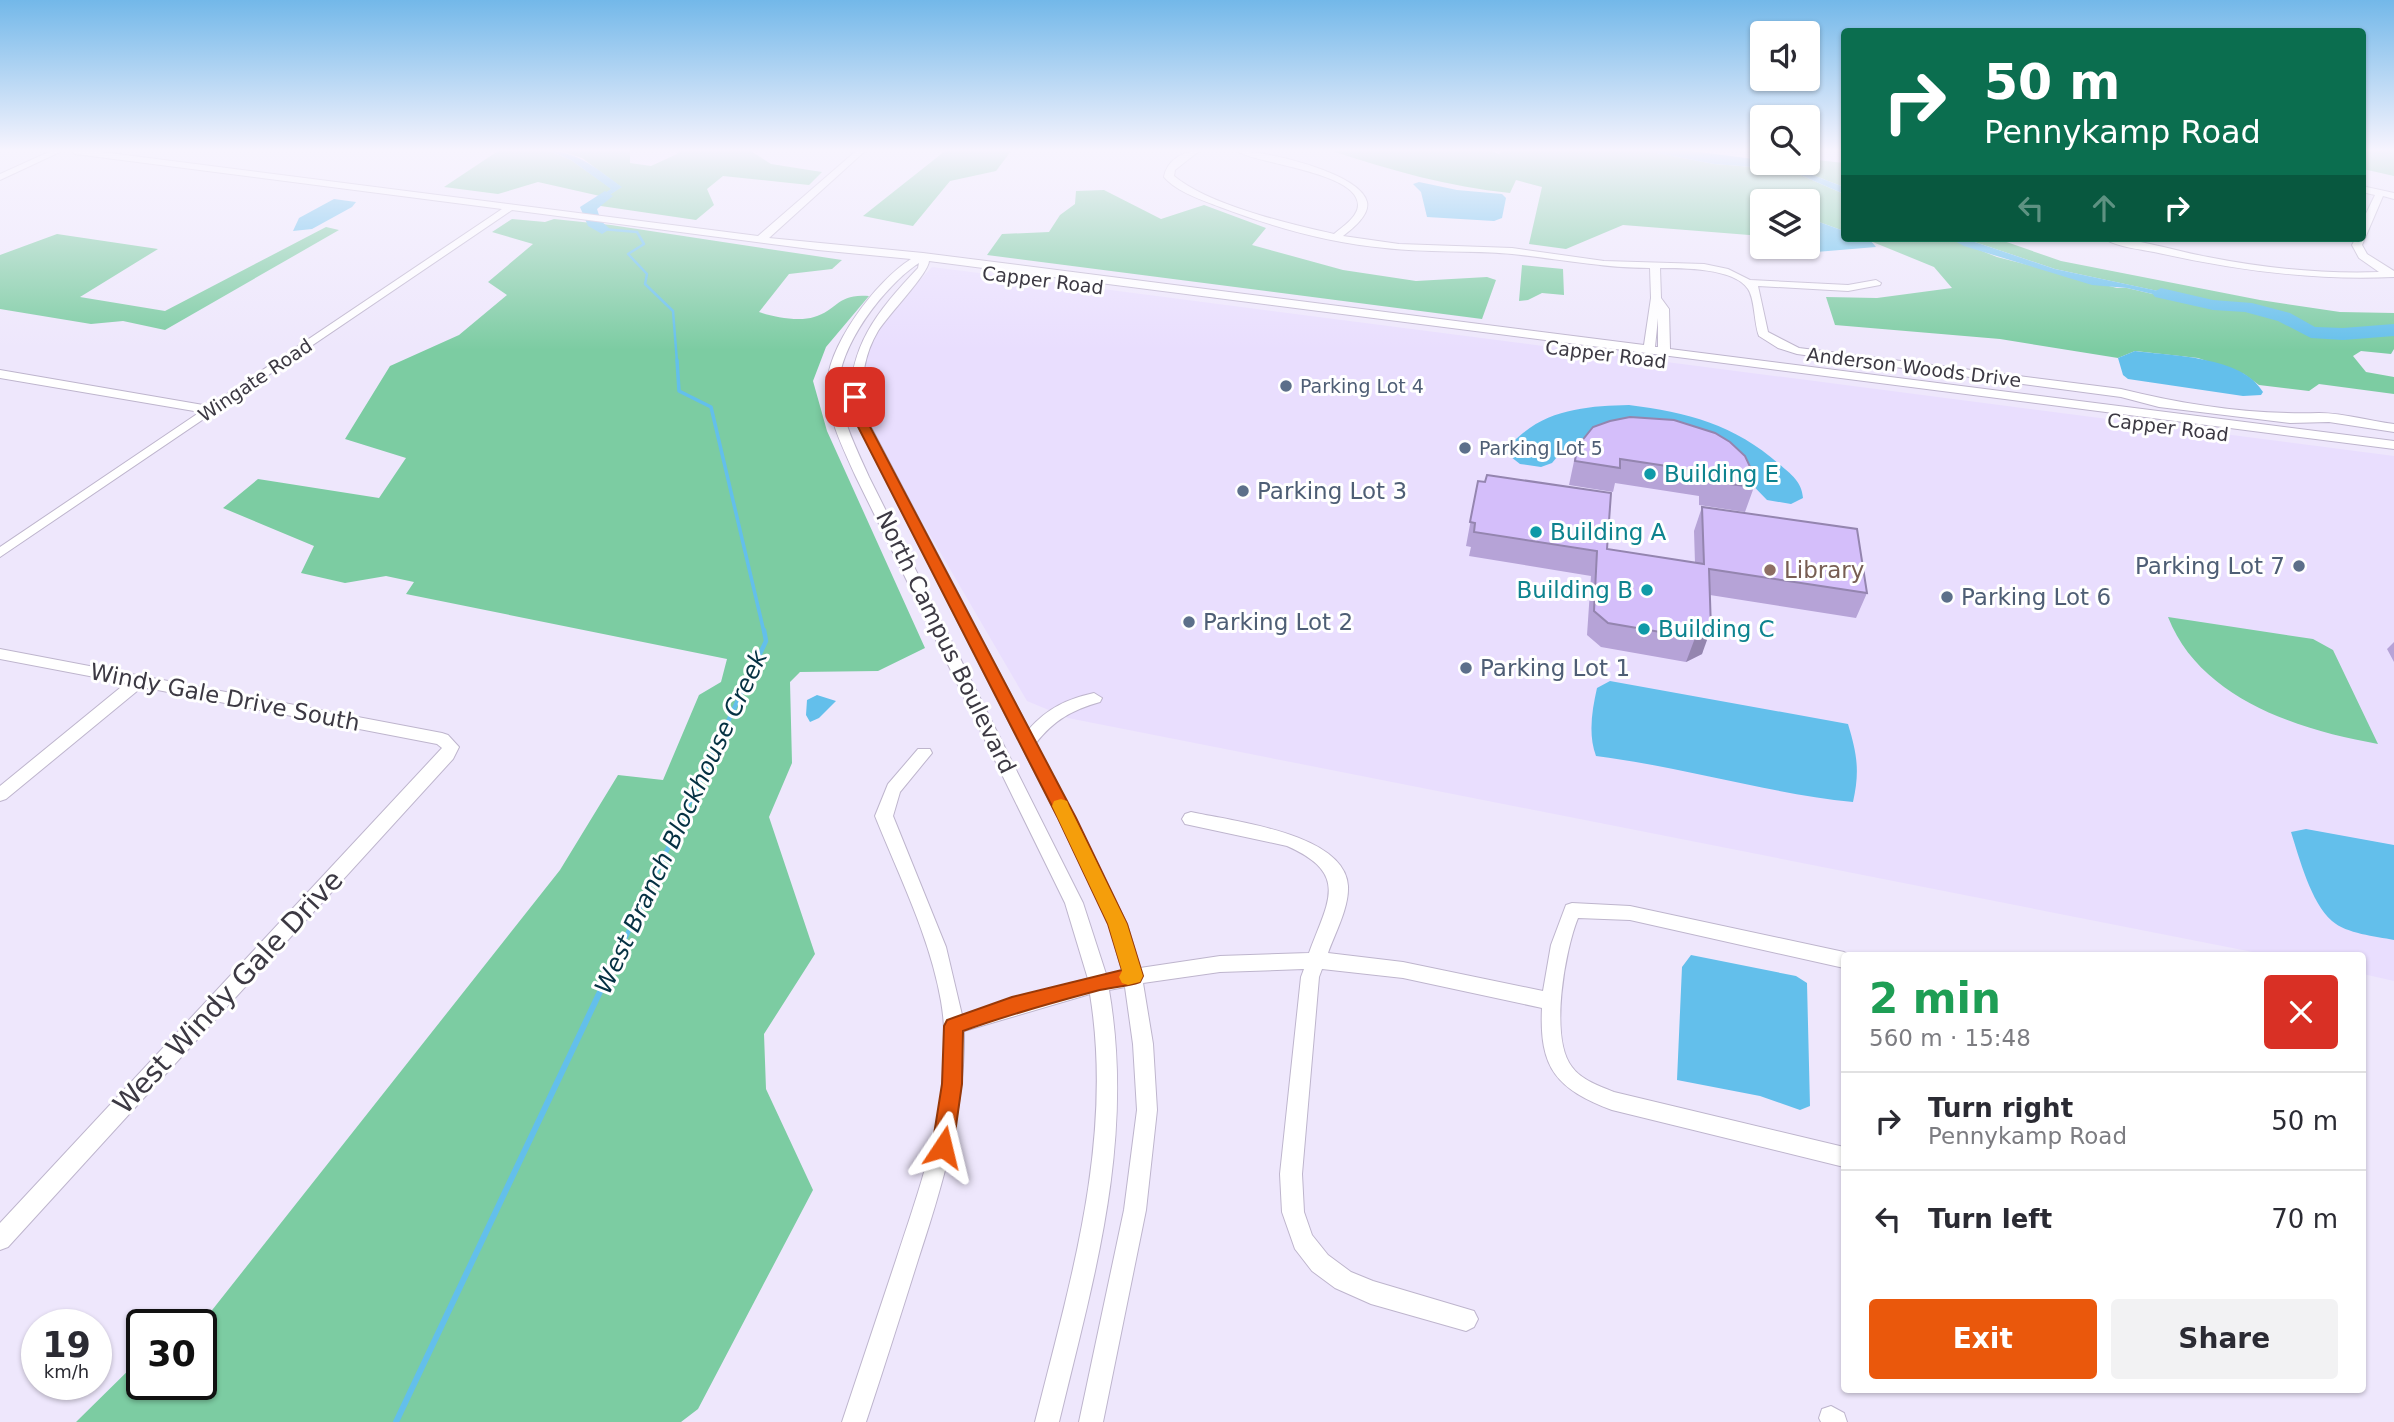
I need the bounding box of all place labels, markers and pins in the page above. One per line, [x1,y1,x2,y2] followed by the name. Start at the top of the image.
[825,367,885,427] pin
[1300,375,1424,397] place label: Parking Lot 4
[1278,378,1294,394] marker: Parking Lot 4
[1479,437,1603,459] place label: Parking Lot 5
[1457,440,1473,456] marker: Parking Lot 5
[1664,461,1779,487] place label: Building E
[1642,466,1658,482] marker: Building E
[1257,478,1407,504] place label: Parking Lot 3
[1235,483,1251,499] marker: Parking Lot 3
[1550,519,1667,545] place label: Building A
[1528,524,1544,540] marker: Building A
[2135,553,2285,579] place label: Parking Lot 7
[1784,557,1864,583] place label: Library
[2291,558,2307,574] marker: Parking Lot 7
[1762,562,1778,578] marker: Library
[1517,577,1633,603] place label: Building B
[1639,582,1655,598] marker: Building B
[1961,584,2111,610] place label: Parking Lot 6
[1939,589,1955,605] marker: Parking Lot 6
[1203,609,1353,635] place label: Parking Lot 2
[1181,614,1197,630] marker: Parking Lot 2
[1658,616,1775,642] place label: Building C
[1636,621,1652,637] marker: Building C
[1480,655,1630,681] place label: Parking Lot 1
[1458,660,1474,676] marker: Parking Lot 1

